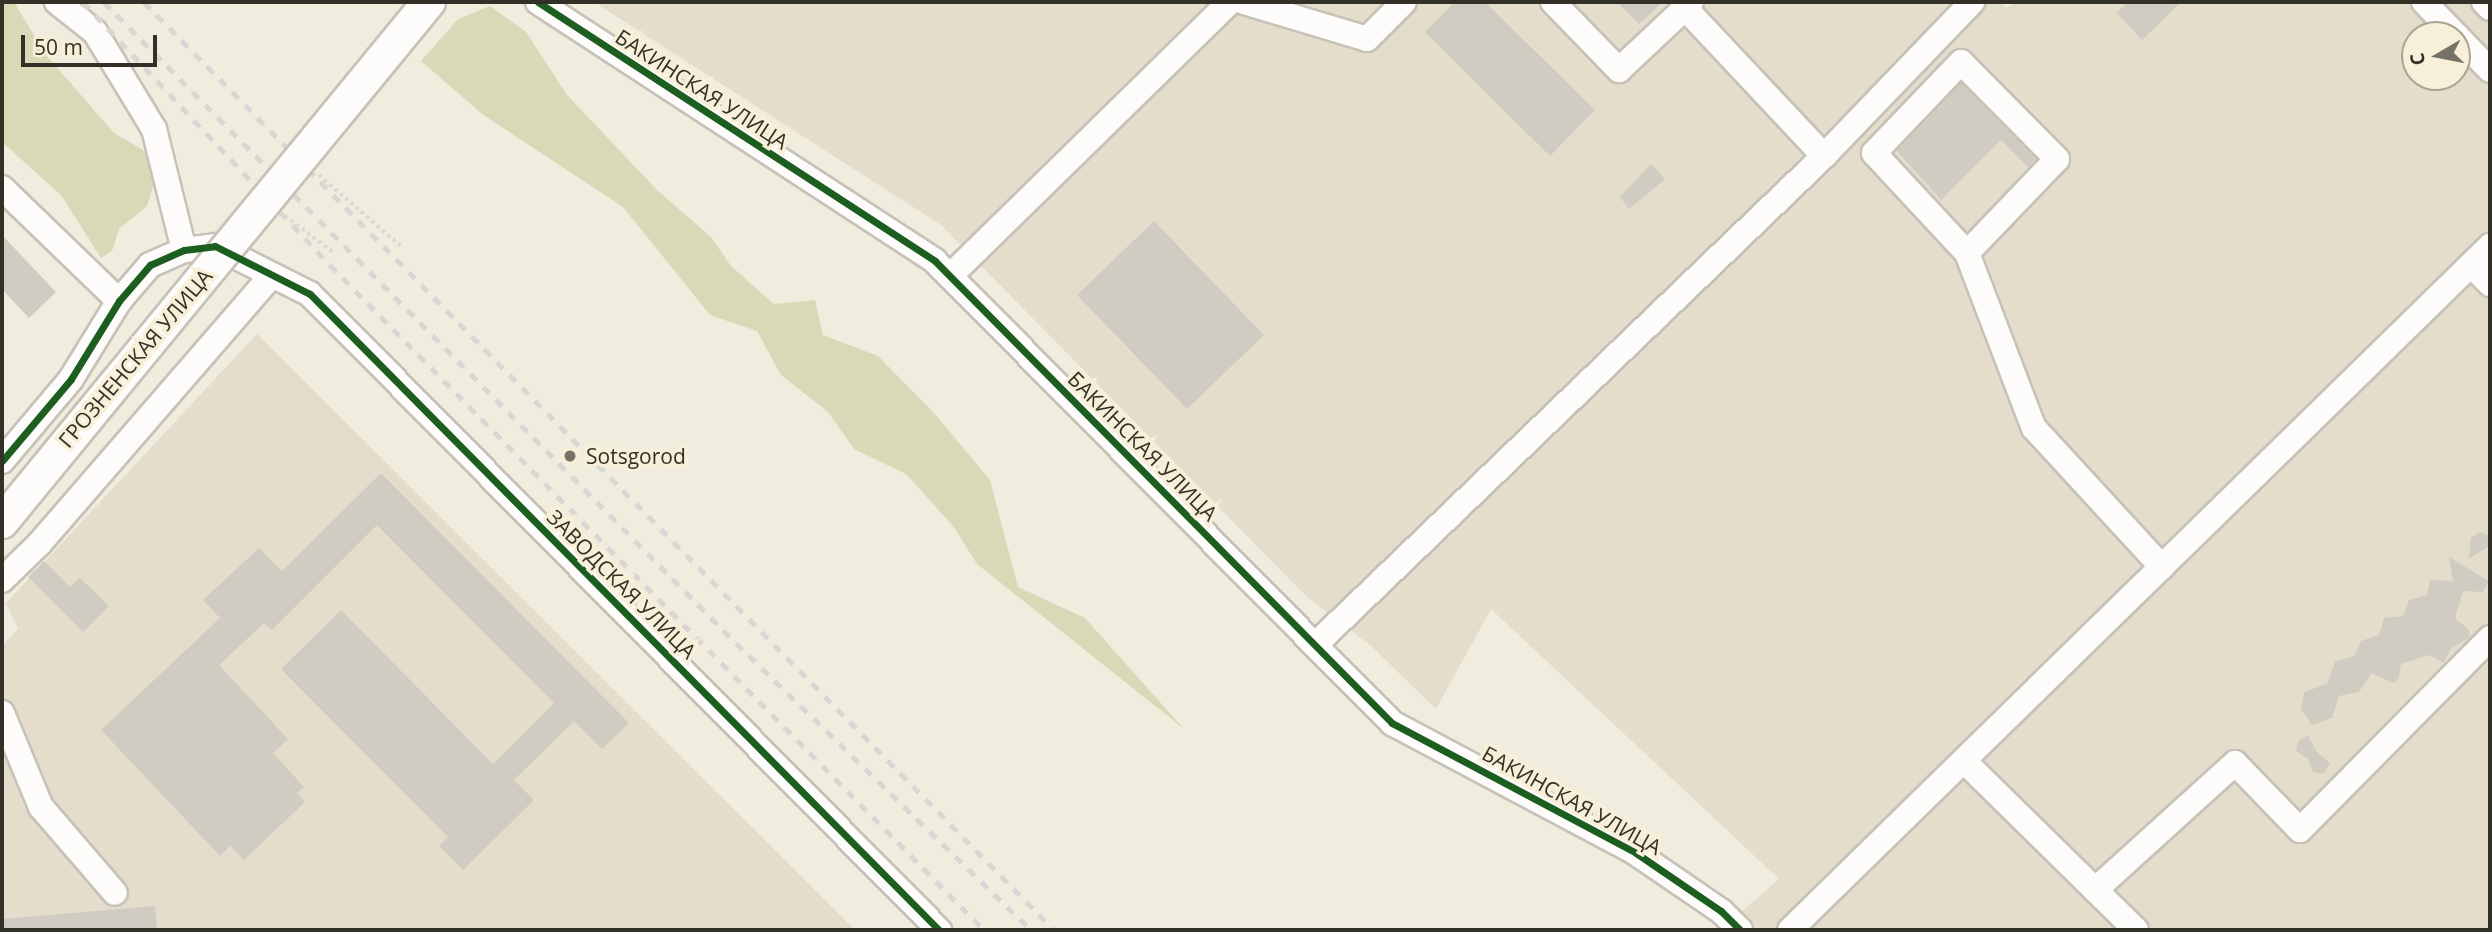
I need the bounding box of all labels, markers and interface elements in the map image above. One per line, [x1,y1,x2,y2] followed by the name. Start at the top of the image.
[24,21,161,65] scale bar
[2401,21,2471,91] north arrow
[611,24,793,154] street label: БАКИНСКАЯ УЛИЦА
[34,33,83,61] text: 50 m
[2403,51,2431,68] text: С
[53,264,217,452] street label: ГРОЗНЕНСКАЯ УЛИЦА
[1063,366,1223,526] street label: БАКИНСКАЯ УЛИЦА
[586,443,686,469] place label: Sotsgorod
[560,446,580,466] marker: Sotsgorod
[542,504,702,664] street label: ЗАВОДСКАЯ УЛИЦА
[1478,740,1666,860] street label: БАКИНСКАЯ УЛИЦА

